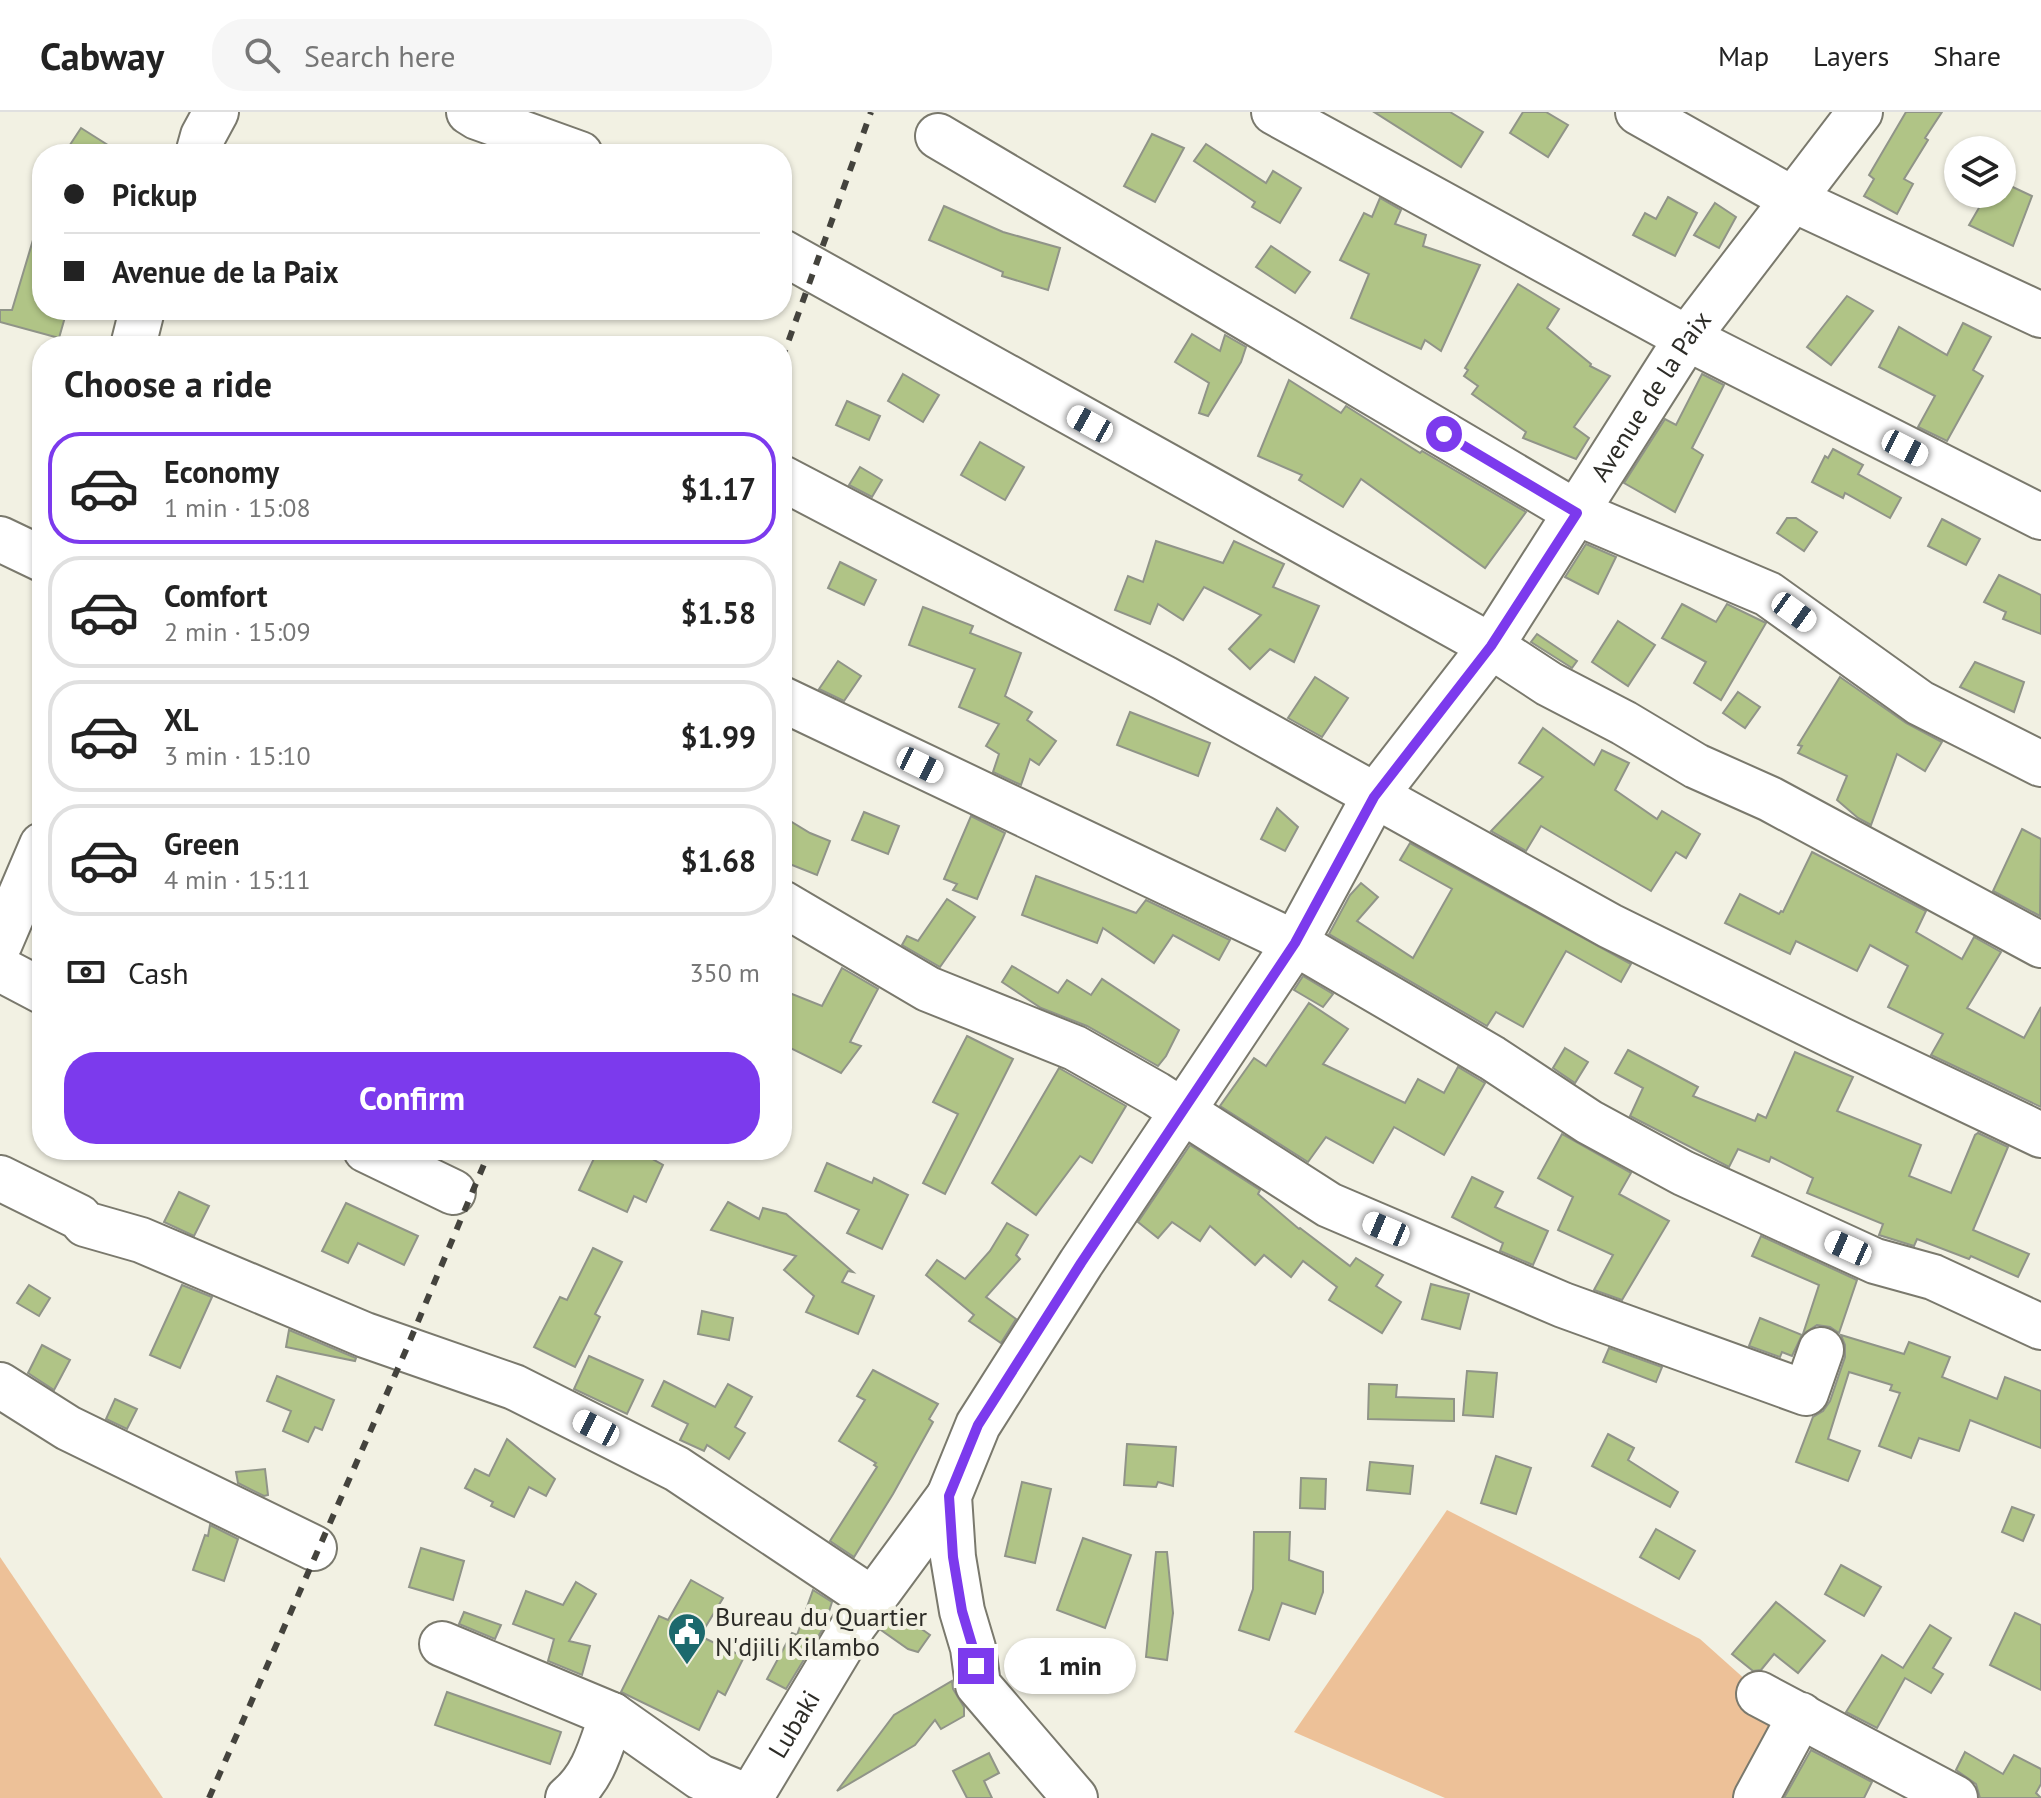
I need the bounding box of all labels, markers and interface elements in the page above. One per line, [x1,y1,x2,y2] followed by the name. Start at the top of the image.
[212,19,772,91] search box
[40,31,164,80] text: Cabway
[240,33,284,77] icon: search
[304,36,455,75] text: Search here
[1718,37,1769,74] text: Map
[1813,37,1889,74] text: Layers
[1933,37,2001,74] text: Share
[1944,136,2016,208] map controls
[1944,136,2016,208] button: layers
[112,175,197,214] text: Pickup
[112,252,338,291] text: Avenue de la Paix
[1583,304,1718,487] street label: Avenue de la Paix
[64,360,272,407] text: Choose a ride
[1063,402,1117,446] car
[1426,416,1462,452] route start
[1878,426,1932,470] car
[68,452,140,524] icon: car
[164,452,279,491] text: Economy
[681,469,756,508] text: $1.17
[164,491,311,524] text: 1 min · 15:08
[68,576,140,648] icon: car
[164,576,267,615] text: Comfort
[1768,588,1820,636] car
[681,593,756,632] text: $1.58
[164,615,311,648] text: 2 min · 15:09
[68,700,140,772] icon: car
[164,700,198,739] text: XL
[681,717,756,756] text: $1.99
[164,739,311,772] text: 3 min · 15:10
[893,744,947,786] car
[68,824,140,896] icon: car
[164,824,239,863] text: Green
[681,841,756,880] text: $1.68
[164,863,311,896] text: 4 min · 15:11
[64,950,108,994] icon: cash
[128,953,189,992] text: Cash
[689,956,760,989] text: 350 m
[64,1052,760,1144] button: Confirm
[1359,1209,1413,1249] car
[1821,1227,1875,1269] car
[569,1406,623,1450] car
[715,1600,927,1663] place label: Bureau du Quartier N'djili Kilambo
[666,1611,708,1666] public building icon: Bureau du Quartier N'djili Kilambo
[1004,1638,1136,1694] callout: 1 min
[958,1648,994,1684] route end
[1038,1649,1102,1682] text: 1 min
[761,1684,827,1764] street label: Lubaki

